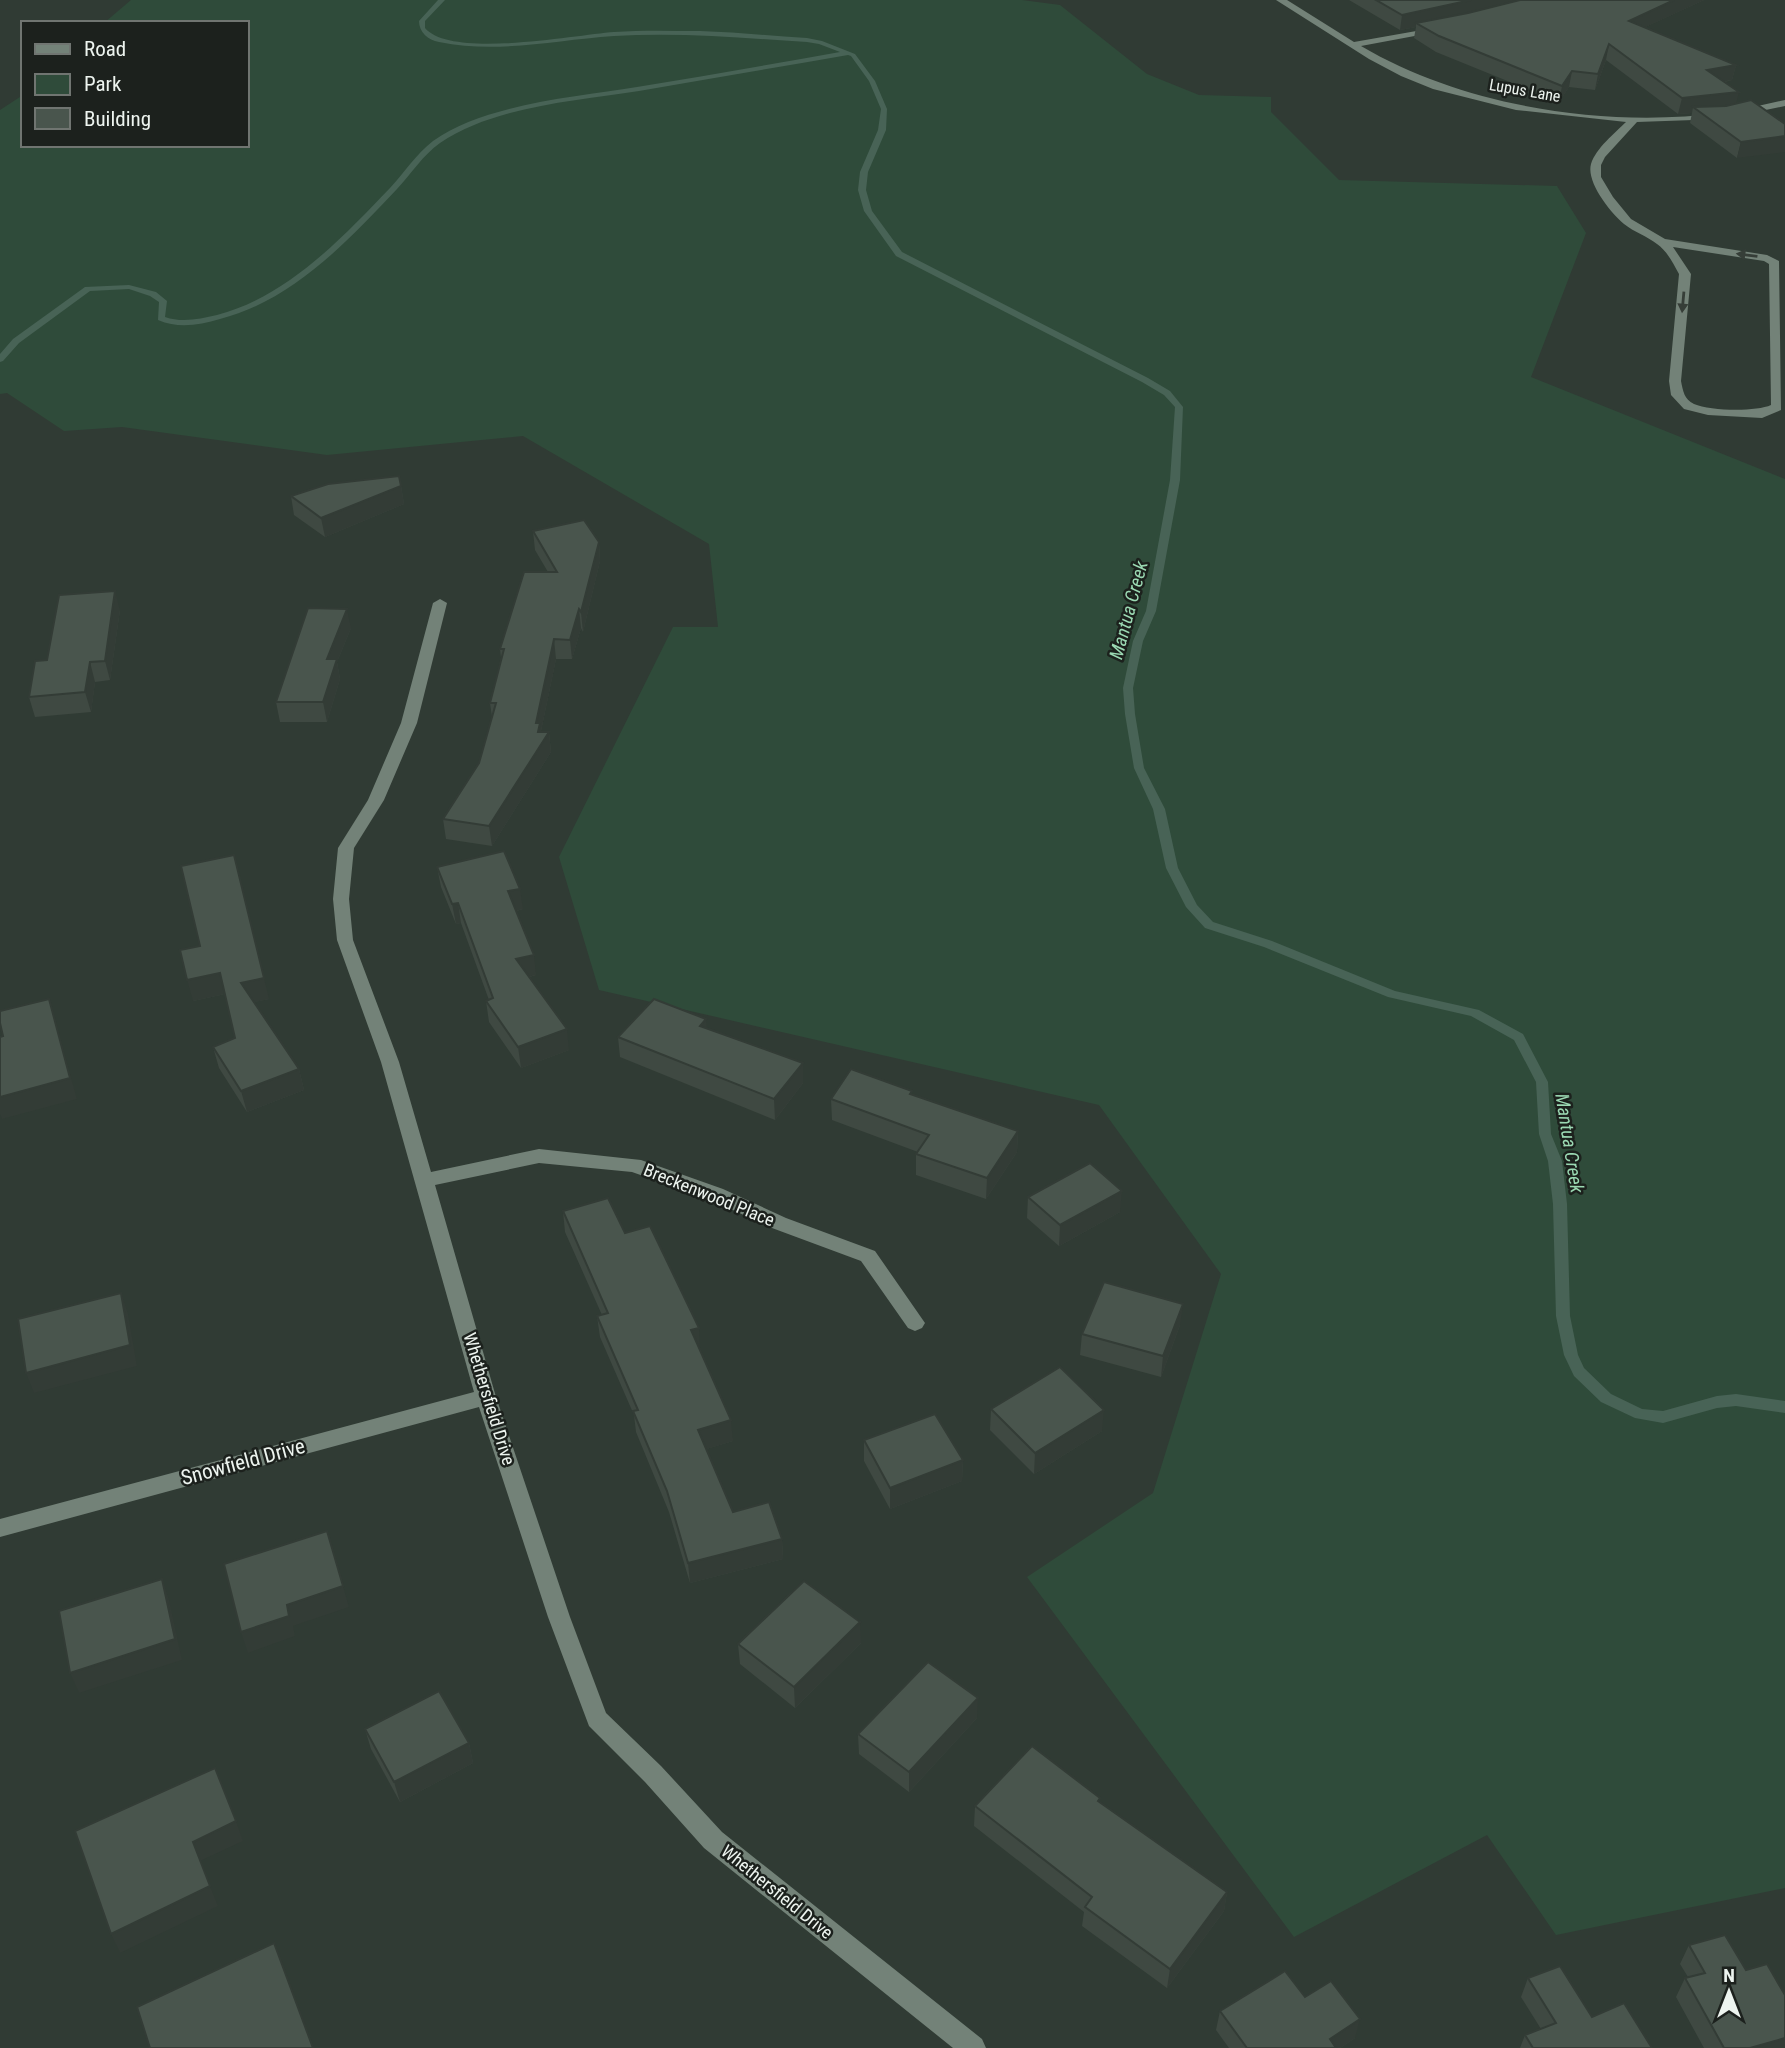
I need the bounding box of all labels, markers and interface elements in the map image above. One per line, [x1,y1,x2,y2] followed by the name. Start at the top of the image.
[21,21,248,147] legend
[84,37,126,61] text: Road
[84,72,122,96] text: Park
[1488,75,1562,106] street label: Lupus Lane
[84,107,151,131] text: Building
[1735,250,1757,261] one-way arrow
[1677,291,1688,313] one-way arrow
[1104,558,1153,662] water label: Mantua Creek
[1550,1092,1589,1195] water label: Mantua Creek
[641,1159,778,1230] street label: Breckenwood Place
[459,1330,520,1468] street label: Whethersfield Drive
[178,1434,308,1490] street label: Snowfield Drive
[717,1840,837,1943] street label: Whethersfield Drive
[1694,1957,1764,2027] north arrow
[1723,1964,1735,1987] text: N

